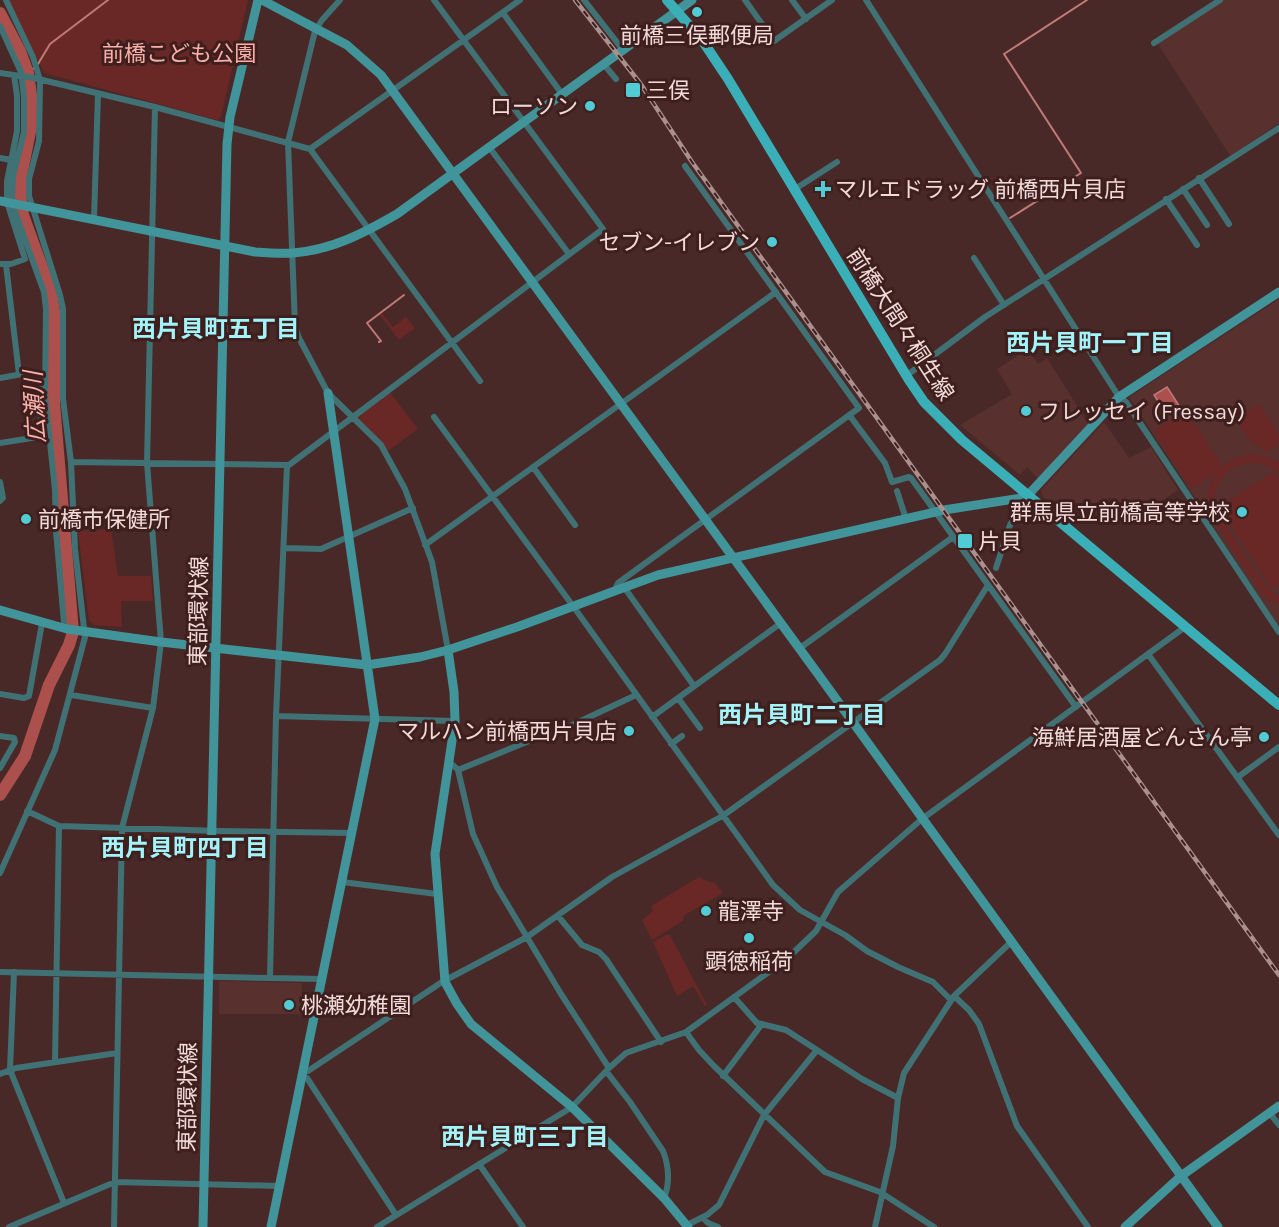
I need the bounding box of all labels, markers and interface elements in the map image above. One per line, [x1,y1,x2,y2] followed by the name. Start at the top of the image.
[690,5,704,19] marker: 前橋三俣郵便局
[620,23,774,49] place label: 前橋三俣郵便局
[102,41,256,67] park label: 前橋こども公園
[646,78,690,104] place label: 三俣
[624,81,642,99] marker: 三俣
[490,94,578,120] place label: ローソン
[583,99,597,113] marker: ローソン
[835,177,1126,203] place label: マルエドラッグ 前橋西片貝店
[816,182,830,196] marker: マルエドラッグ 前橋西片貝店
[598,230,760,256] place label: セブン-イレブン
[765,235,779,249] marker: セブン-イレブン
[841,244,959,405] street label: 前橋大間々桐生線
[132,315,300,343] district label: 西片貝町五丁目
[1006,329,1174,357] district label: 西片貝町一丁目
[19,367,51,444] water label: 広瀬川
[1038,399,1245,425] place label: フレッセイ (Fressay)
[1019,404,1033,418] marker: フレッセイ (Fressay)
[1010,500,1230,526] place label: 群馬県立前橋高等学校
[1235,505,1249,519] marker: 群馬県立前橋高等学校
[38,507,170,533] place label: 前橋市保健所
[19,512,33,526] marker: 前橋市保健所
[978,529,1022,555] place label: 片貝
[956,532,974,550] marker: 片貝
[185,556,213,666] street label: 東部環状線
[718,701,886,729] district label: 西片貝町二丁目
[397,719,617,745] place label: マルハン前橋西片貝店
[622,724,636,738] marker: マルハン前橋西片貝店
[1032,725,1252,751] place label: 海鮮居酒屋どんさん亭
[1257,730,1271,744] marker: 海鮮居酒屋どんさん亭
[101,834,269,862] district label: 西片貝町四丁目
[718,899,784,925] place label: 龍澤寺
[699,904,713,918] marker: 龍澤寺
[742,931,756,945] marker: 顕徳稲荷
[705,949,793,975] place label: 顕徳稲荷
[301,993,411,1019] place label: 桃瀬幼稚園
[282,998,296,1012] marker: 桃瀬幼稚園
[174,1042,202,1152] street label: 東部環状線
[441,1123,609,1151] district label: 西片貝町三丁目

